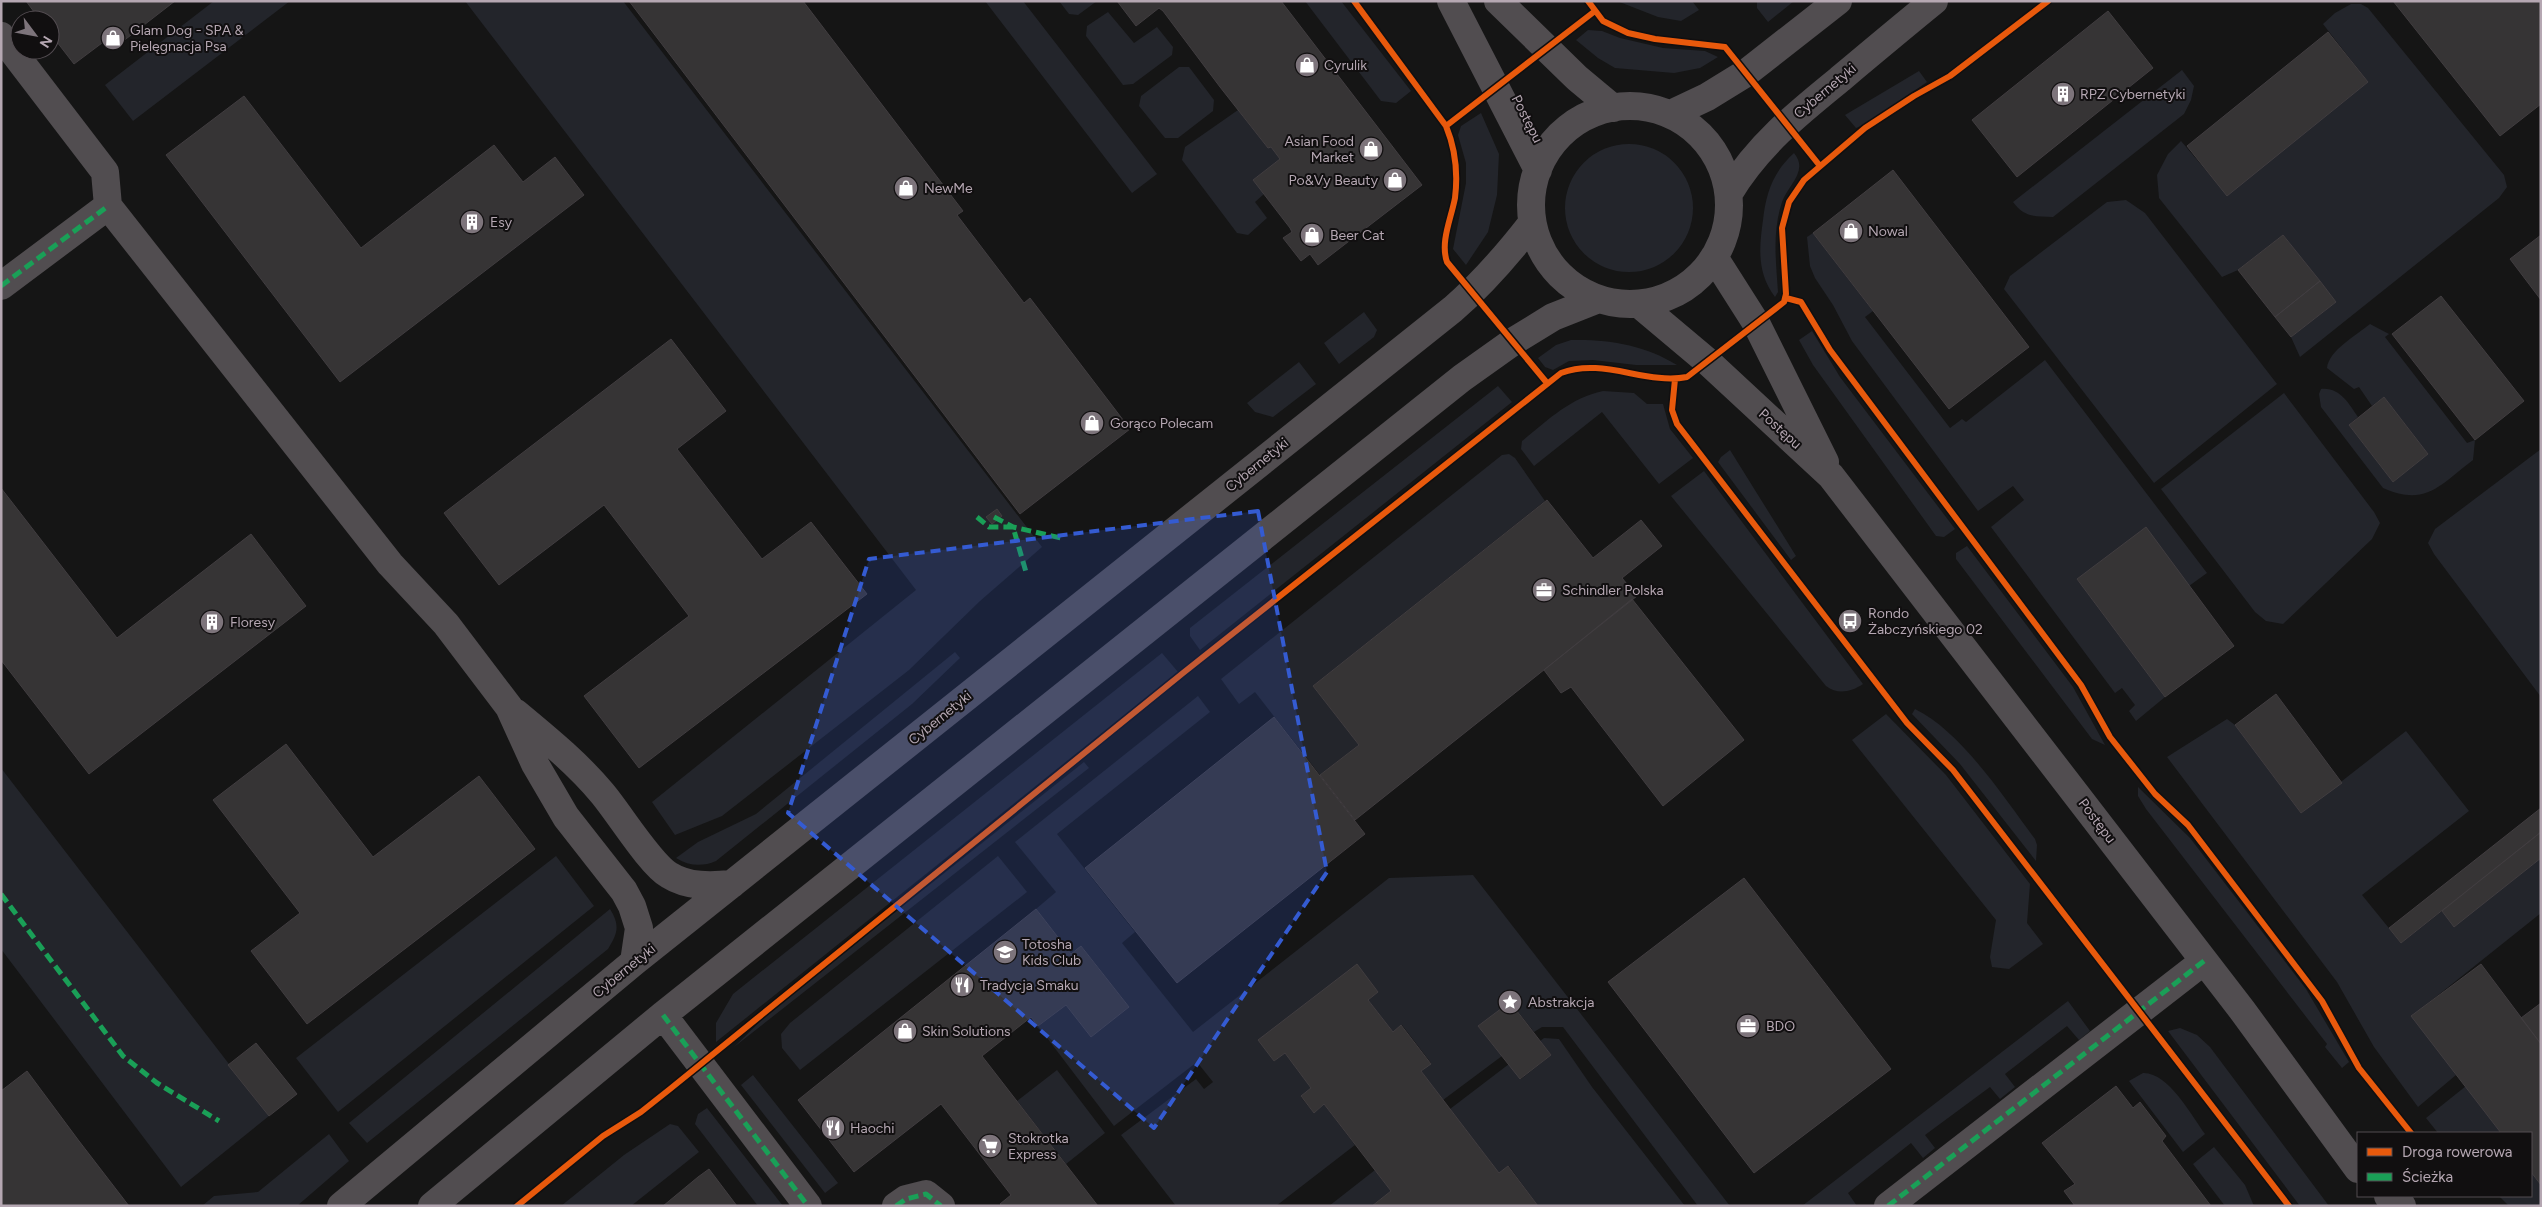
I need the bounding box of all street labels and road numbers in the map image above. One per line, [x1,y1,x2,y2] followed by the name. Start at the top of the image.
[1790,60,1860,122] street label: Cybernetyki
[1508,92,1546,146] street label: Postępu
[1755,405,1805,453] street label: Postępu
[1222,434,1292,496] street label: Cybernetyki
[905,687,975,749] street label: Cybernetyki
[2075,795,2119,847] street label: Postępu
[589,940,659,1002] street label: Cybernetyki

